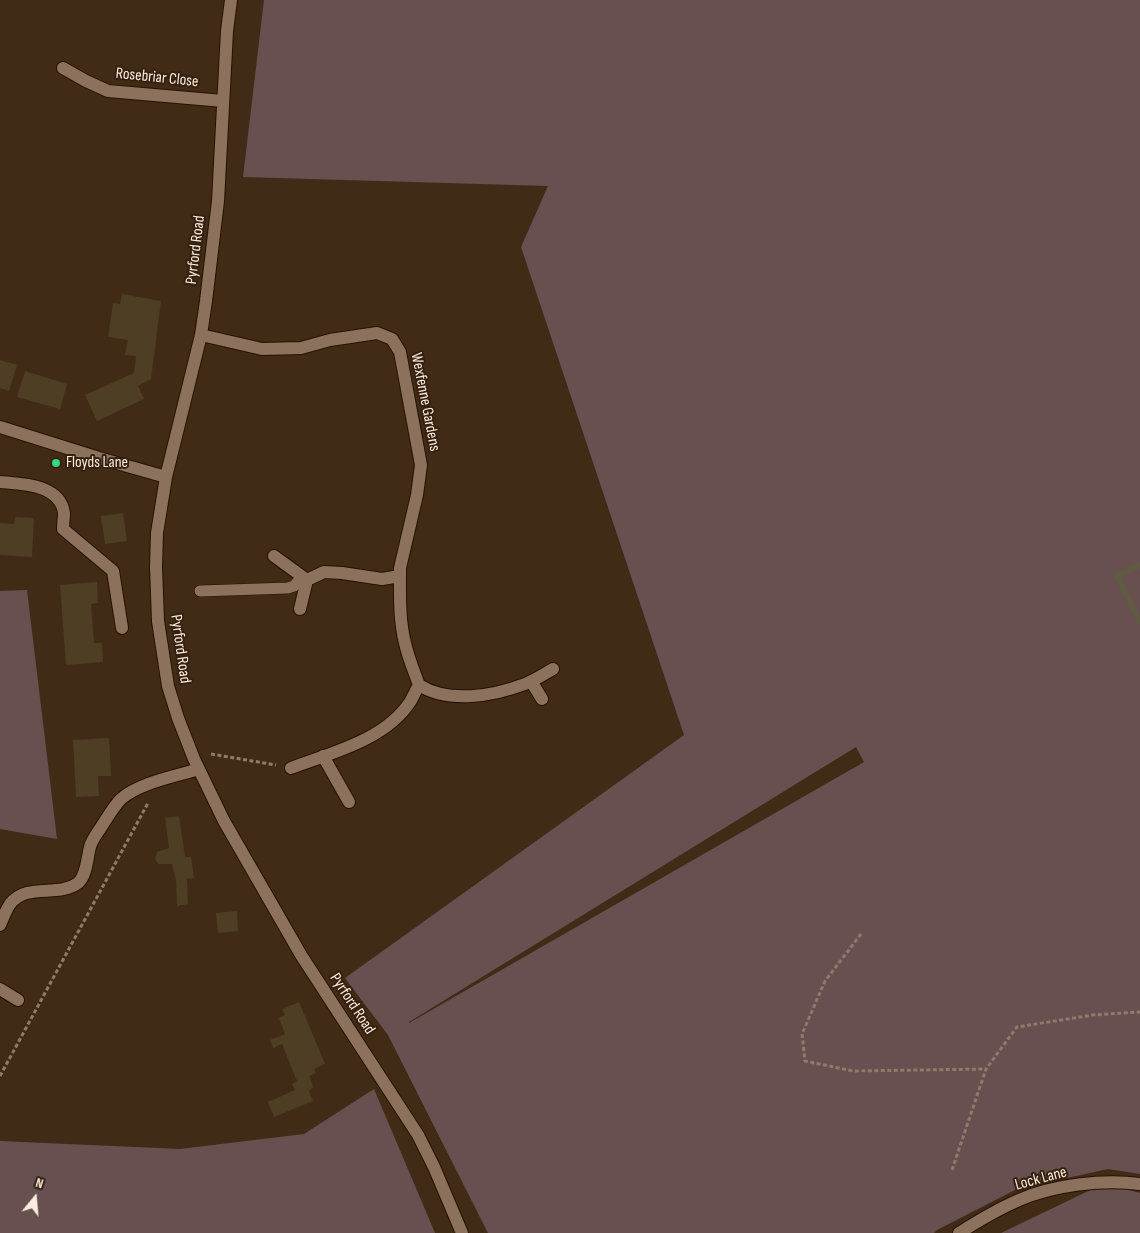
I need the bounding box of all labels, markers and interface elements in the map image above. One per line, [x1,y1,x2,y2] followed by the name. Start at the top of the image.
[115,64,199,92] street label: Rosebriar Close
[182,215,210,285] street label: Pyrford Road
[406,351,444,453] street label: Wexfenne Gardens
[66,453,128,473] place label: Floyds Lane
[50,457,62,469] marker: Floyds Lane
[166,613,194,685] street label: Pyrford Road
[325,970,379,1038] street label: Pyrford Road
[1013,1163,1069,1195] street label: Lock Lane
[10,1173,60,1223] north arrow
[33,1174,46,1192] text: N

